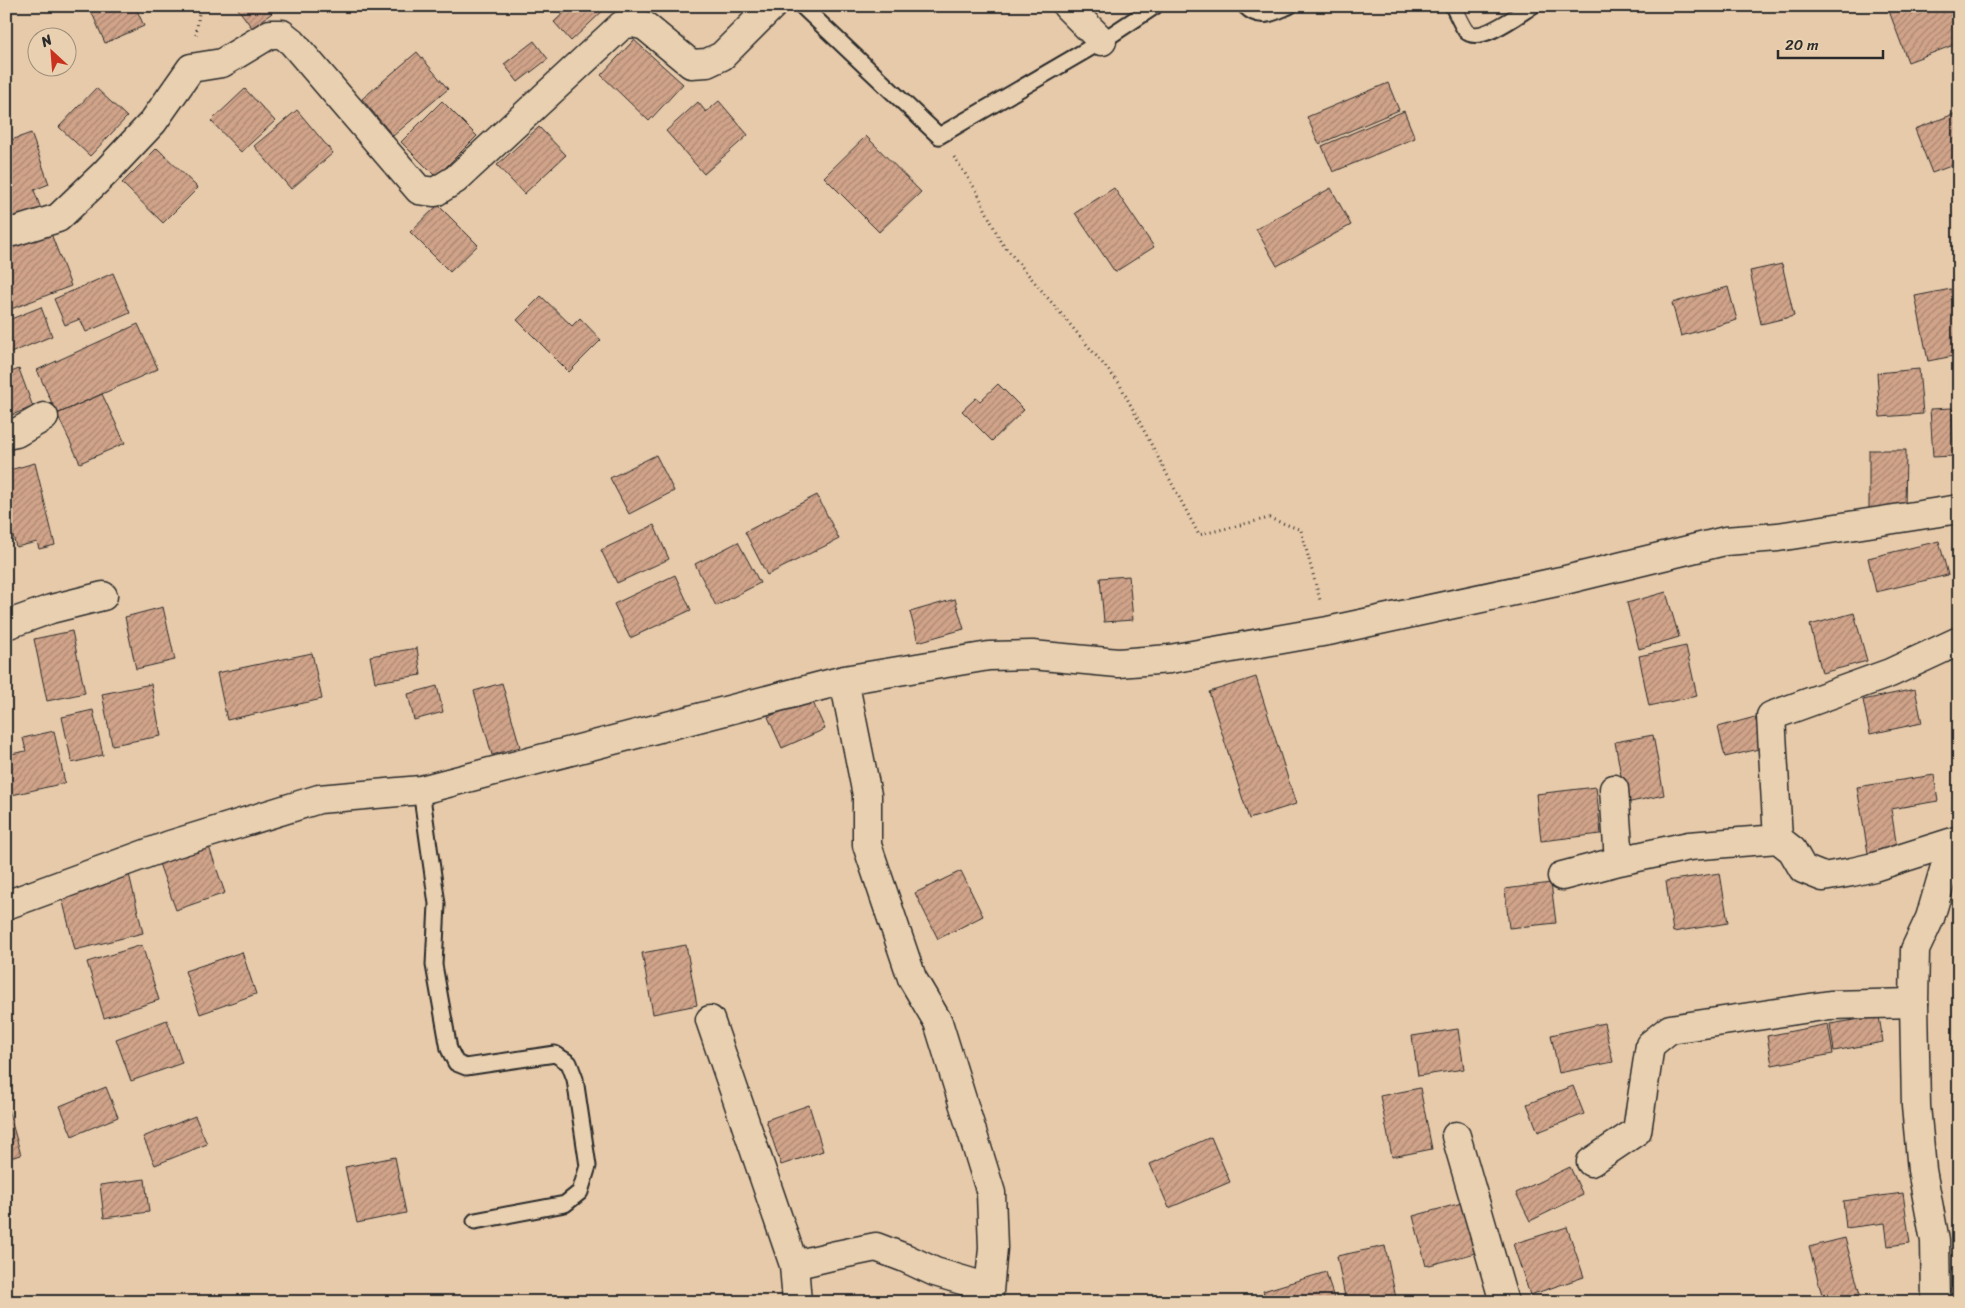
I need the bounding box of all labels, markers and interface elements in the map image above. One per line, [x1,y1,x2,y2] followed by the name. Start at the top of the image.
[36,27,57,55] text: N
[28,28,78,78] north arrow
[1778,28,1882,60] scale bar
[1785,32,1819,58] text: 20 m

